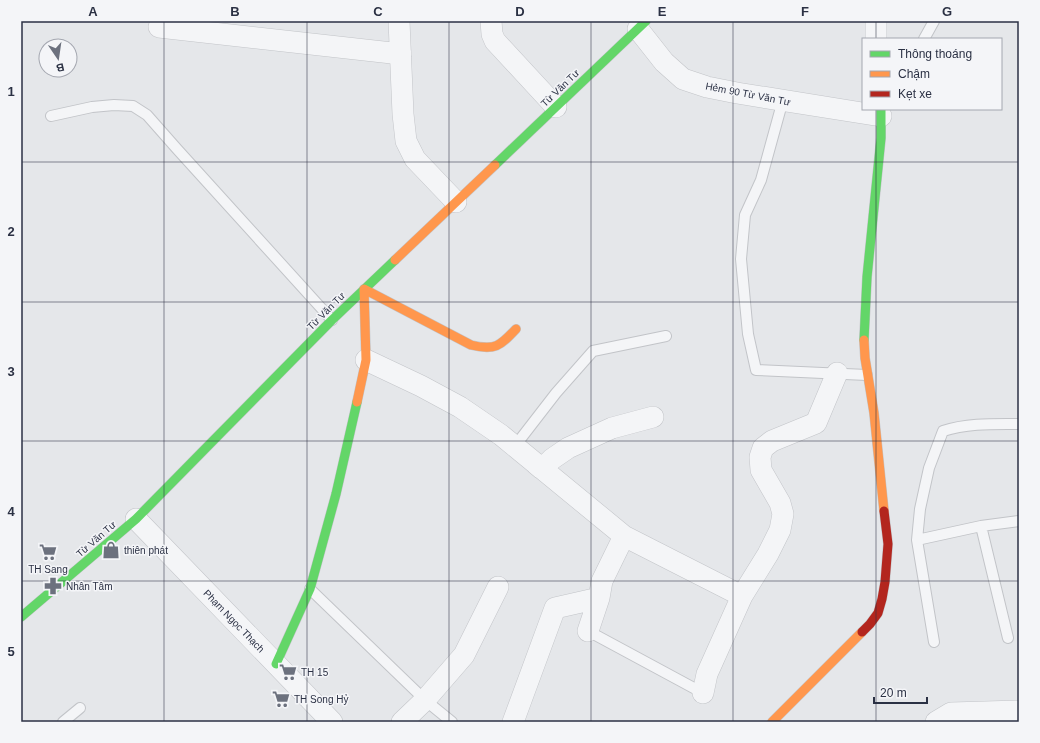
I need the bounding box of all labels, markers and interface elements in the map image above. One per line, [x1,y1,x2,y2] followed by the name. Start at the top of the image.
[88,4,98,19] text: A
[230,4,240,19] text: B
[373,4,383,19] text: C
[515,4,525,19] text: D
[658,4,667,19] text: E
[801,4,809,19] text: F
[942,4,952,19] text: G
[38,38,78,78] north arrow
[862,38,1002,110] legend
[898,47,972,61] text: Thông thoáng
[55,61,65,74] text: B
[539,67,582,109] street label: Từ Văn Tư
[898,67,930,81] text: Chậm
[705,80,792,108] street label: Hẻm 90 Từ Văn Tư
[7,84,15,99] text: 1
[898,87,932,101] text: Kẹt xe
[7,224,15,239] text: 2
[305,290,347,332] street label: Từ Văn Tư
[7,364,15,379] text: 3
[7,504,15,519] text: 4
[74,519,118,559] street label: Từ Văn Tư
[101,540,121,560] shop icon: thiên phát
[38,542,58,562] supermarket icon: TH Sang
[124,545,168,556] place label: thiên phát
[28,564,68,575] place label: TH Sang
[43,576,63,596] pharmacy icon: Nhân Tâm
[66,581,113,592] place label: Nhân Tâm
[201,587,267,655] street label: Phạm Ngọc Thạch
[7,644,15,659] text: 5
[278,662,298,682] supermarket icon: TH 15
[301,667,329,678] place label: TH 15
[874,679,927,705] scale bar
[880,686,907,700] text: 20 m
[271,689,291,709] supermarket icon: TH Song Hỷ
[294,694,348,705] place label: TH Song Hỷ

